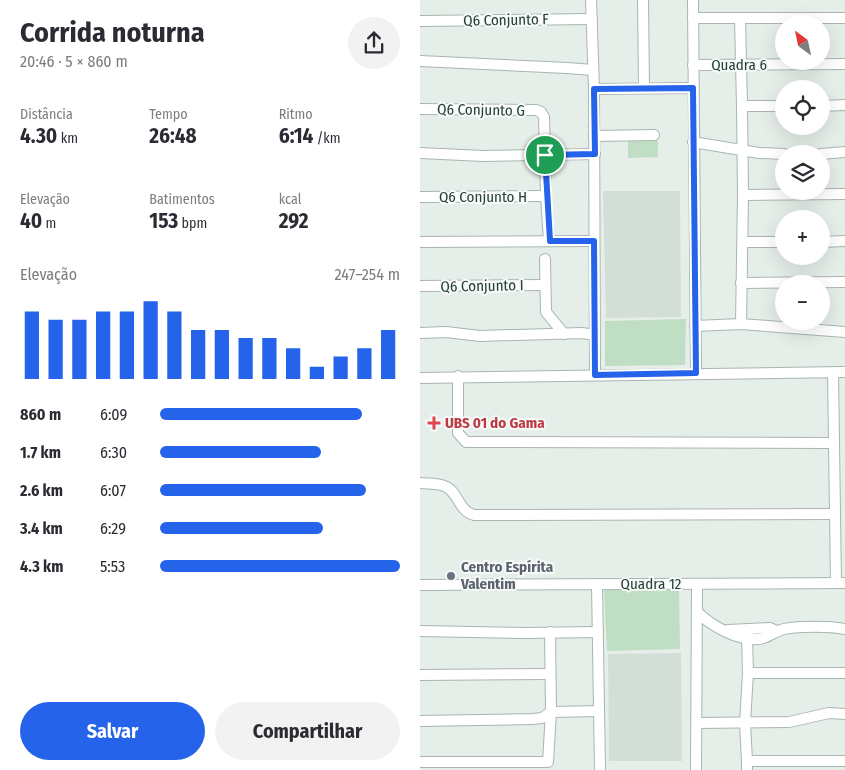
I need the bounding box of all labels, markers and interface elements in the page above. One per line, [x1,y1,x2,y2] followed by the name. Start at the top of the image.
[463,10,549,30] street label: Q6 Conjunto F
[775,15,830,70] north arrow
[775,15,830,330] map controls
[20,16,205,49] text: Corrida noturna
[348,17,400,69] button: share
[20,52,128,71] text: 20:46 · 5 × 860 m
[711,56,767,74] street label: Quadra 6
[775,80,830,135] button: locate
[437,100,525,120] street label: Q6 Conjunto G
[20,106,73,123] text: Distância
[149,106,188,123] text: Tempo
[279,106,313,123] text: Ritmo
[20,123,57,149] text: 4.30
[149,123,197,149] text: 26:48
[279,123,313,149] text: 6:14
[57,130,78,147] text: km
[313,130,341,147] text: /km
[524,134,566,176] pin
[531,141,559,169] icon: arrive
[775,145,830,200] button: layers
[439,188,527,206] street label: Q6 Conjunto H
[20,191,70,208] text: Elevação
[149,191,215,208] text: Batimentos
[279,191,301,208] text: kcal
[20,208,42,234] text: 40
[149,208,178,234] text: 153
[279,208,309,234] text: 292
[775,210,830,265] button: +
[42,215,56,232] text: m
[178,215,207,232] text: bpm
[20,265,77,284] text: Elevação
[335,265,400,284] text: 247–254 m
[775,275,830,330] button: −
[440,276,524,296] street label: Q6 Conjunto I
[20,405,61,424] text: 860 m
[100,405,127,424] text: 6:09
[445,414,545,432] place label: UBS 01 do Gama
[427,416,441,430] marker: UBS 01 do Gama
[20,443,61,462] text: 1.7 km
[100,443,127,462] text: 6:30
[20,481,63,500] text: 2.6 km
[100,481,126,500] text: 6:07
[20,519,63,538] text: 3.4 km
[100,519,126,538] text: 6:29
[20,557,63,576] text: 4.3 km
[100,557,125,576] text: 5:53
[460,558,554,593] place label: Centro Espírita Valentim
[445,570,457,582] marker: Centro Espírita Valentim
[621,575,682,593] street label: Quadra 12
[20,702,205,760] button: Salvar
[215,702,400,760] button: Compartilhar

